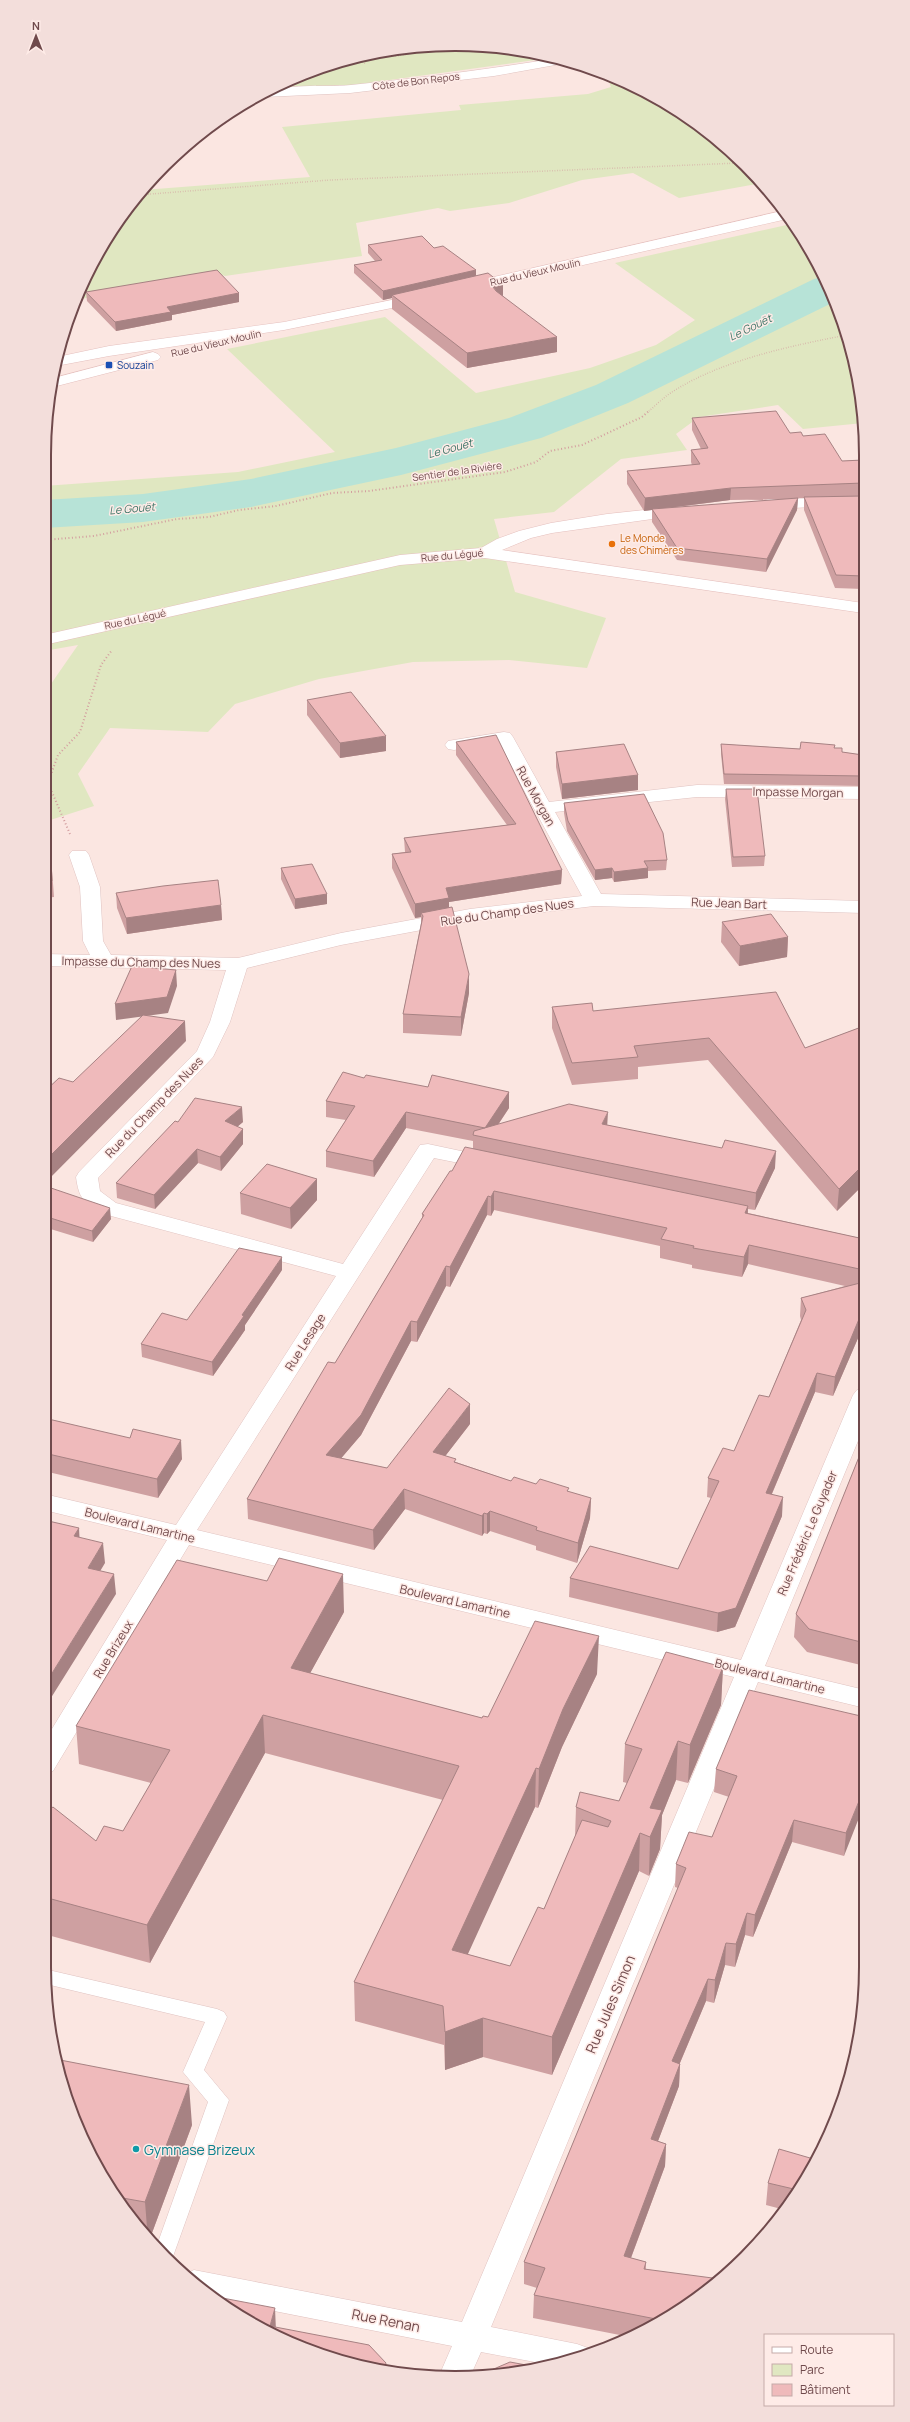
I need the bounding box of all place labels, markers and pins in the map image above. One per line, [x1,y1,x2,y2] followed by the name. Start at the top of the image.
[117,358,154,372] place label: Souzain
[104,360,114,370] marker: Souzain
[620,531,683,557] place label: Le Monde des Chimères
[607,539,617,549] marker: Le Monde des Chimères
[144,2140,256,2159] place label: Gymnase Brizeux
[131,2144,141,2154] marker: Gymnase Brizeux

